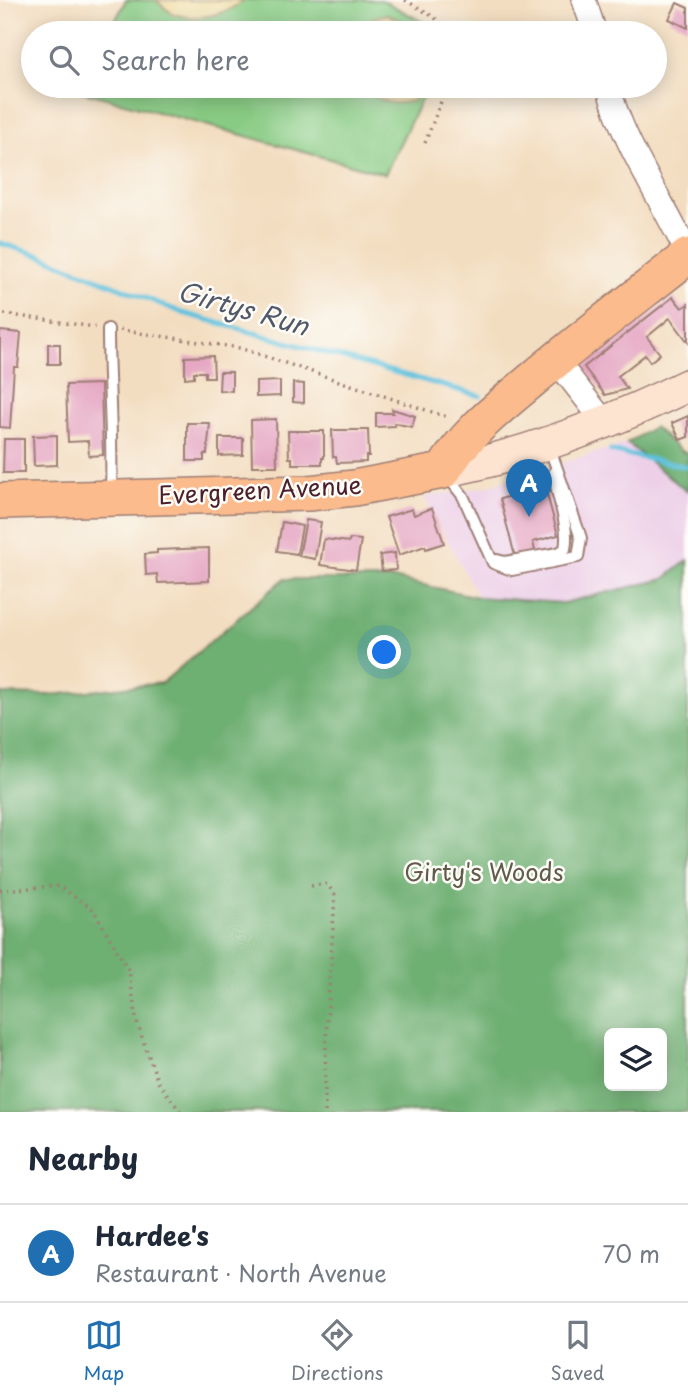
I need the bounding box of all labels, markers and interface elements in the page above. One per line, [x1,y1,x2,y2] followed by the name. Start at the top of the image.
[21,21,667,98] search box
[101,40,250,79] text: Search here
[45,41,83,79] icon: search
[173,270,315,345] water label: Girtys Run
[506,459,552,517] pin: A
[157,466,363,512] street label: Evergreen Avenue
[367,635,401,669] your location
[404,853,564,889] park label: Girty's Woods
[604,1028,667,1091] map controls
[604,1028,667,1091] button: layers
[28,1135,138,1180] text: Nearby
[95,1216,209,1255] text: Hardee's
[42,1236,60,1271] text: A
[602,1236,660,1271] text: 70 m
[95,1255,387,1290] text: Restaurant · North Avenue
[84,1316,124,1386] tab: Map
[291,1316,384,1386] tab: Directions
[551,1316,604,1386] tab: Saved

